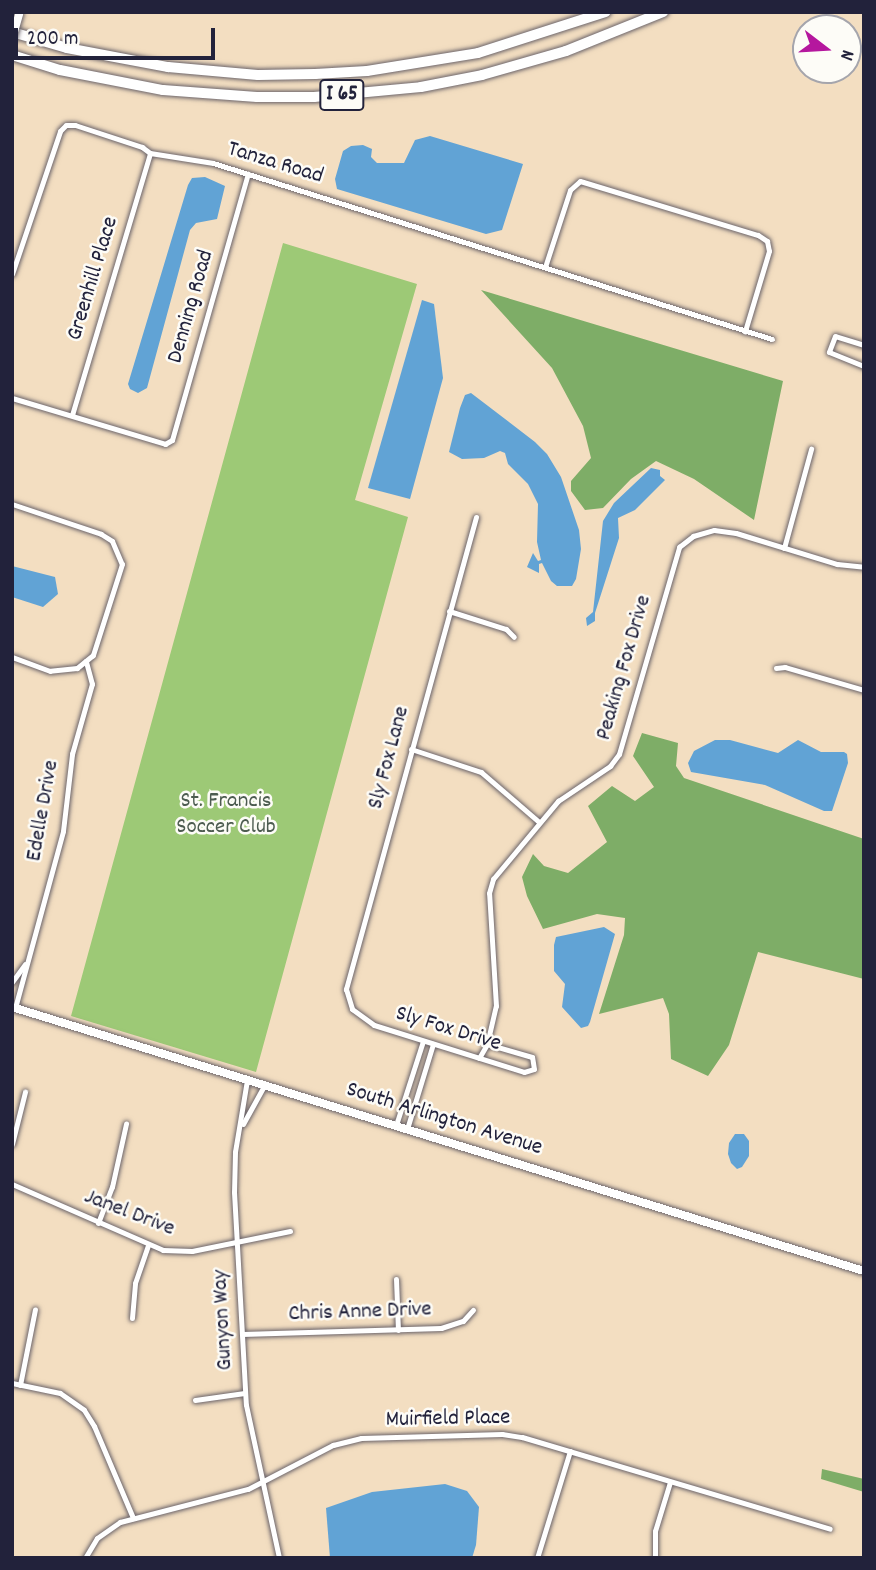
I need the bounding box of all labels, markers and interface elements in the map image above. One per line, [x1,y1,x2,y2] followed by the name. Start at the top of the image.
[18,14,219,58] scale bar
[792,14,862,84] north arrow
[27,25,78,55] text: 200 m
[831,46,860,63] text: N
[319,78,365,112] road number: I 65
[224,136,326,192] street label: Tanza Road
[62,214,126,344] street label: Greenhill Place
[163,247,221,367] street label: Denning Road
[591,592,659,744] street label: Peaking Fox Drive
[363,704,417,812] street label: Sly Fox Lane
[22,758,66,864] street label: Edelle Drive
[176,788,276,842] park label: St. Francis Soccer Club
[392,1001,504,1059] street label: Sly Fox Drive
[343,1077,545,1163] street label: South Arlington Avenue
[80,1184,178,1244] street label: Janel Drive
[208,1269,240,1371] street label: Gunyon Way
[288,1297,432,1329] street label: Chris Anne Drive
[386,1405,510,1435] street label: Muirfield Place

